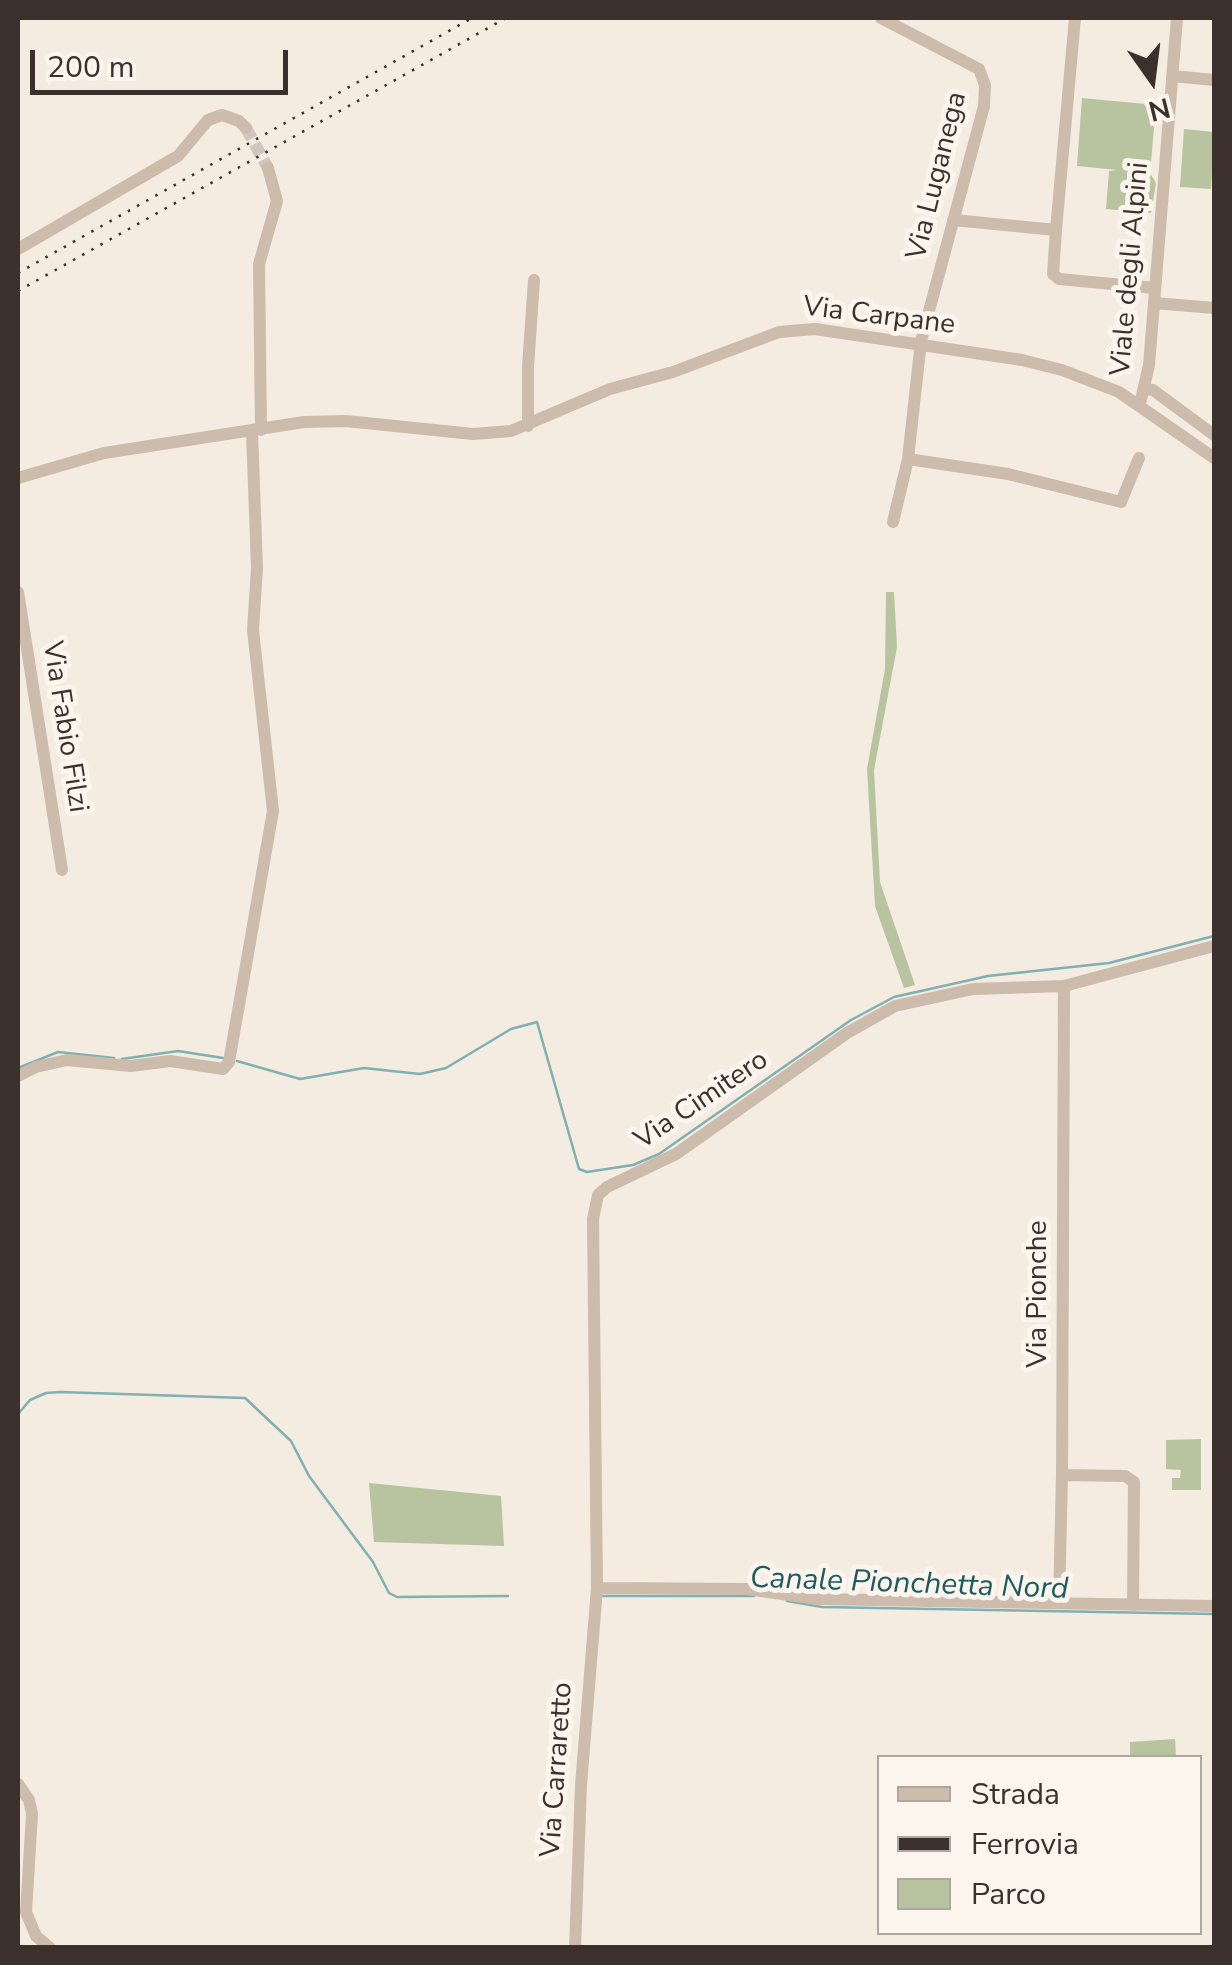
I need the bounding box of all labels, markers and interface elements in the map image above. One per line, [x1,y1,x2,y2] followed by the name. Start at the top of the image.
[35,30,292,92] scale bar
[1102,30,1202,130] north arrow
[47,47,134,88] text: 200 m
[1145,88,1174,130] text: N
[901,89,975,263] street label: Via Luganega
[1105,161,1157,377] street label: Viale degli Alpini
[801,291,957,343] street label: Via Carpane
[34,639,94,815] street label: Via Fabio Filzi
[629,1044,775,1158] street label: Via Cimitero
[1022,1220,1056,1368] street label: Via Pionche
[749,1561,1069,1609] water label: Canale Pionchetta Nord
[535,1681,581,1859] street label: Via Carraretto
[877,1755,1202,1935] legend
[971,1774,1060,1815] text: Strada
[971,1824,1079,1865] text: Ferrovia
[971,1874,1046,1915] text: Parco

